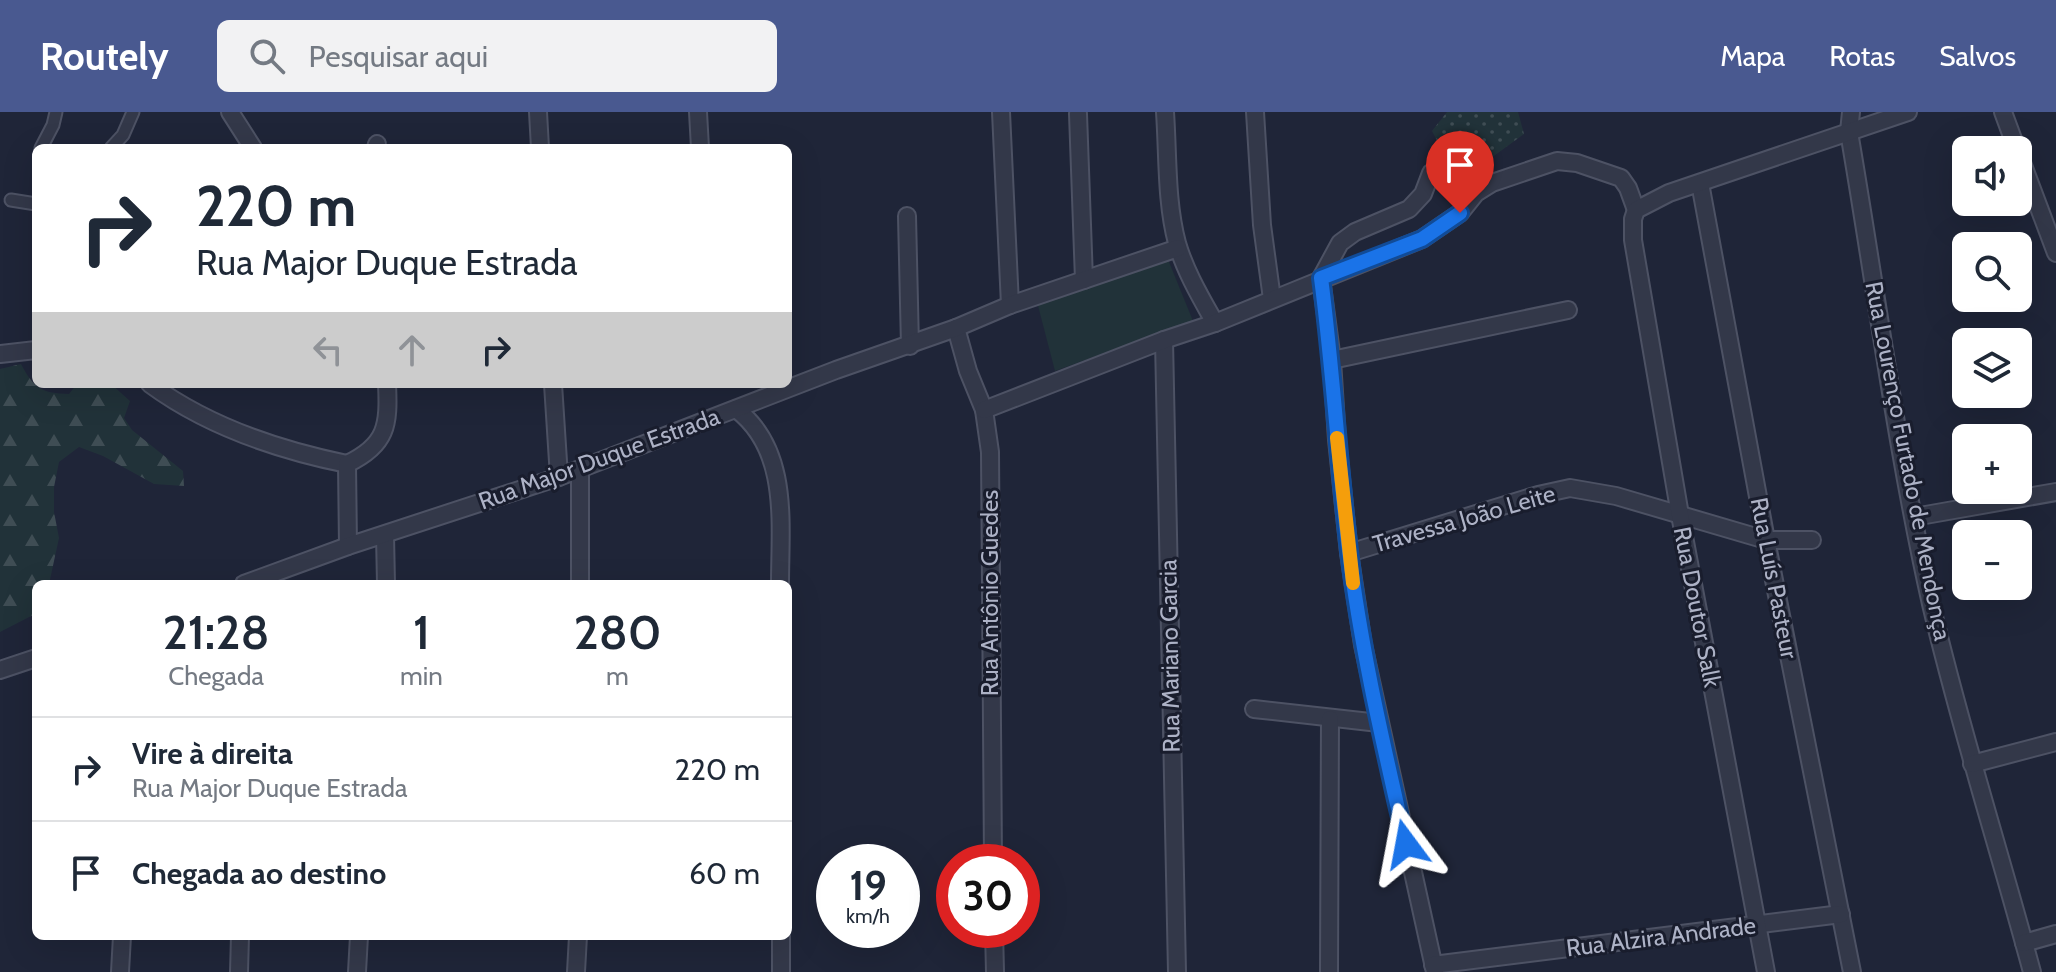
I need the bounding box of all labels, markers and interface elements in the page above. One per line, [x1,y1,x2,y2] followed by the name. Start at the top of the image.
[217,20,777,92] search box
[40,33,169,80] text: Routely
[245,34,289,78] icon: search
[309,38,488,75] text: Pesquisar aqui
[1720,39,1785,73] text: Mapa
[1829,39,1895,73] text: Rotas
[1939,39,2016,73] text: Salvos
[1426,131,1494,213] pin
[1952,136,2032,600] map controls
[1952,136,2032,216] button: sound
[1438,143,1482,187] icon: arrive
[196,172,356,240] text: 220 m
[64,176,168,280] icon: right
[1952,232,2032,312] button: search
[196,240,577,284] text: Rua Major Duque Estrada
[1859,279,1958,643] street label: Rua Lourenço Furtado de Mendonça
[306,328,350,372] icon: left
[390,328,434,372] icon: ahead
[474,328,518,372] icon: right
[1952,328,2032,408] button: layers
[474,401,724,516] street label: Rua Major Duque Estrada
[1952,424,2032,504] button: +
[1369,479,1558,558] street label: Travessa João Leite
[975,490,1004,696] street label: Rua Antônio Guedes
[1745,495,1804,661] street label: Rua Luís Pasteur
[1952,520,2032,600] button: −
[1668,524,1727,690] street label: Rua Doutor Salk
[1153,559,1186,753] street label: Rua Mariano Garcia
[163,603,270,661] text: 21:28
[413,603,430,661] text: 1
[573,603,661,661] text: 280
[168,660,264,692] text: Chegada
[400,660,443,692] text: min
[606,660,629,692] text: m
[132,735,293,772] text: Vire à direita
[64,747,108,791] icon: right
[675,751,760,788] text: 220 m
[132,772,408,804] text: Rua Major Duque Estrada
[1364,802,1448,886] position arrow
[936,844,1040,948] speed limit sign: 30
[64,851,108,895] icon: arrive
[132,855,386,892] text: Chegada ao destino
[689,855,760,892] text: 60 m
[849,861,887,910] text: 19
[846,904,890,928] text: km/h
[1565,910,1757,963] street label: Rua Alzira Andrade

